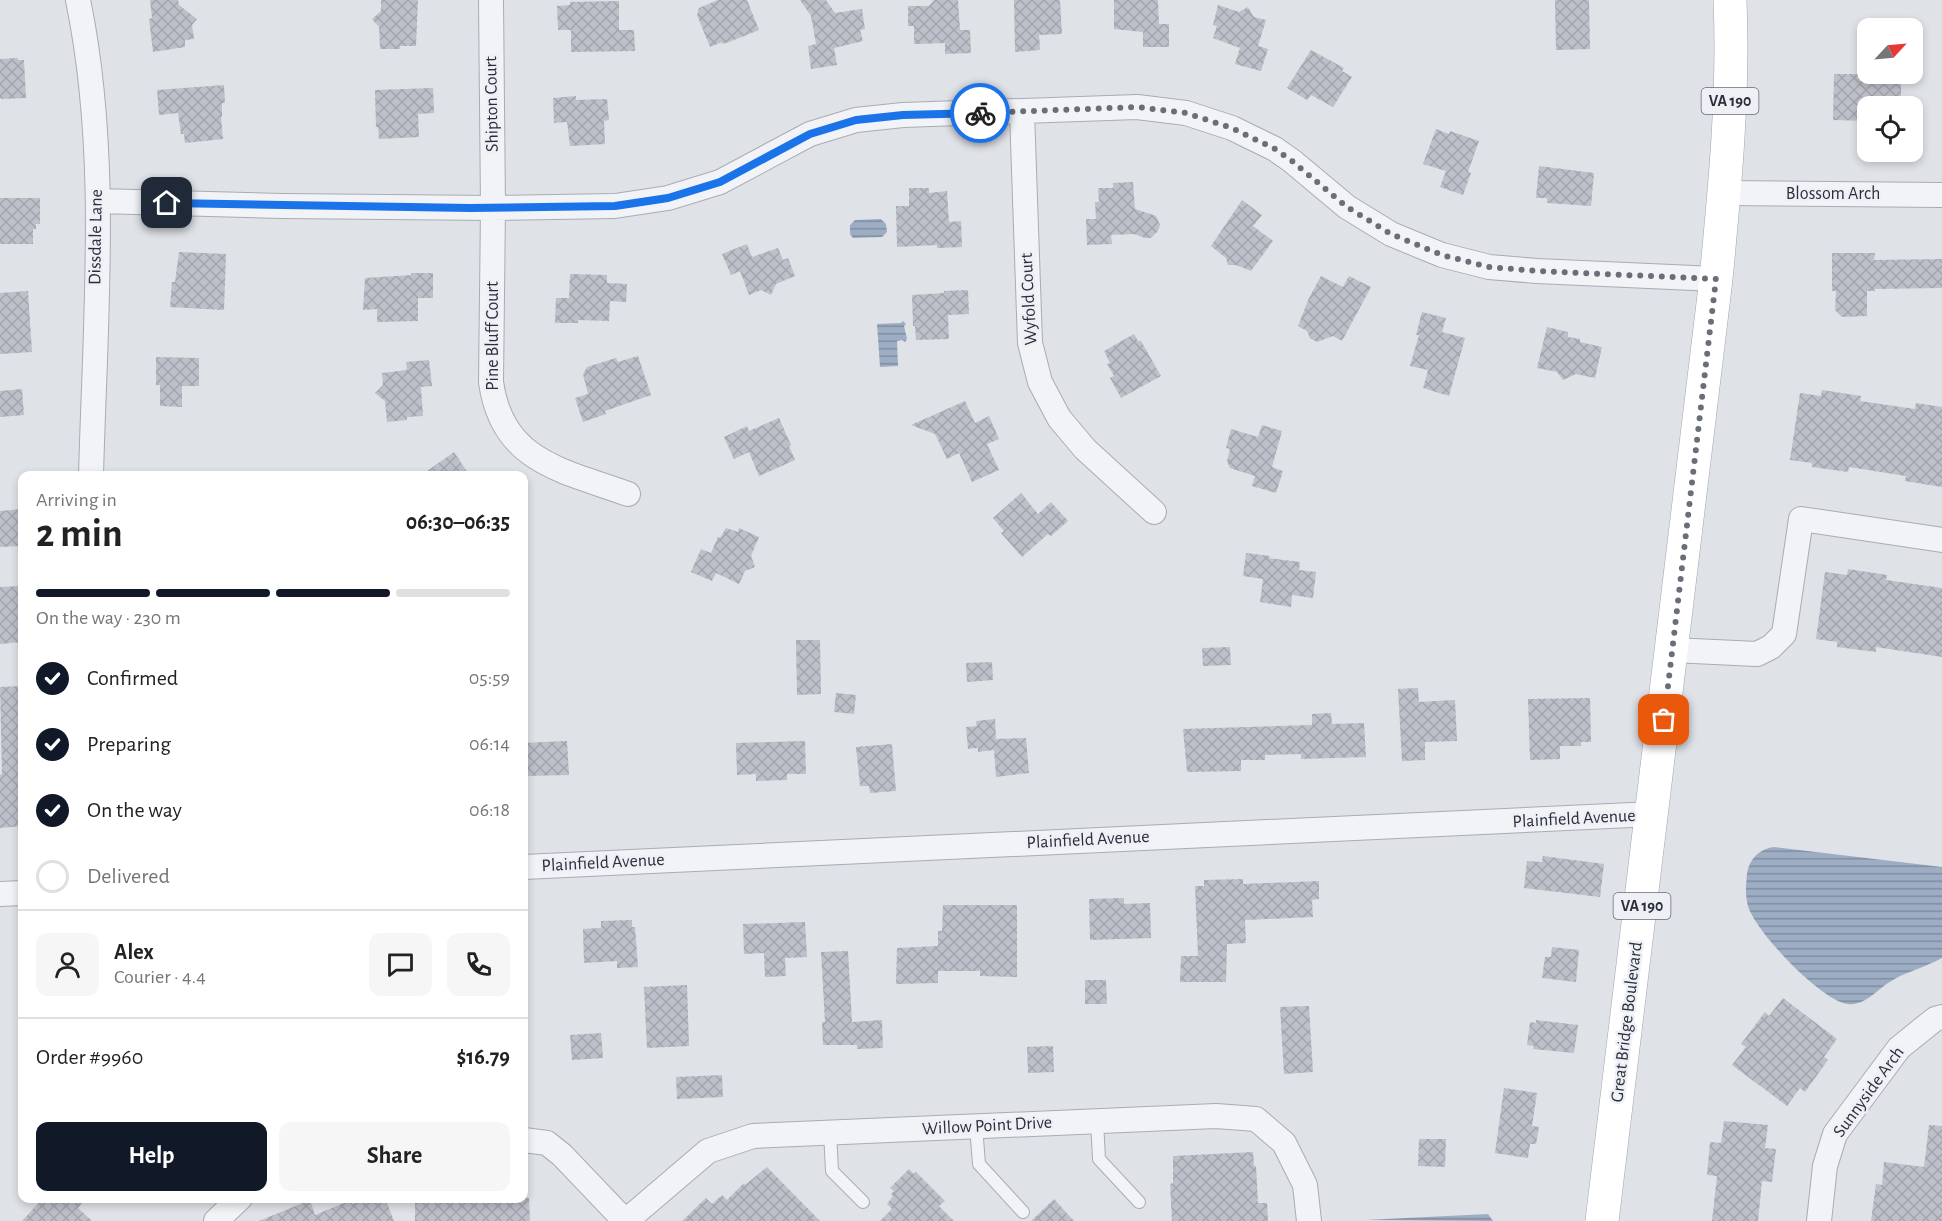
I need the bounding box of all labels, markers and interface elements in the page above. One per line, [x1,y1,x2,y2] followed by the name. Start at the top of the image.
[1857,18,1923,84] north arrow
[1857,18,1923,162] map controls
[482,56,502,152] street label: Shipton Court
[950,83,1010,143] courier
[1702,88,1758,114] road number: VA 190
[1857,96,1923,162] button: locate
[964,97,997,130] icon: bike
[141,177,192,228] pin
[1786,185,1880,203] street label: Blossom Arch
[150,186,183,219] icon: home
[86,189,106,285] street label: Dissdale Lane
[1018,252,1040,346] street label: Wyfold Court
[484,281,502,391] street label: Pine Bluff Court
[36,490,117,510] text: Arriving in
[406,511,510,533] text: 06:30–06:35
[36,515,123,554] text: 2 min
[36,608,181,628] text: On the way · 230 m
[36,662,69,695] icon: check
[87,667,178,689] text: Confirmed
[469,668,510,688] text: 05:59
[1638,694,1689,745] pin
[1647,703,1680,736] icon: bag
[36,728,69,761] icon: check
[87,733,171,755] text: Preparing
[469,734,510,754] text: 06:14
[36,794,69,827] icon: check
[87,799,182,821] text: On the way
[469,800,510,820] text: 06:18
[1512,807,1636,831] street label: Plainfield Avenue
[1026,828,1150,852] street label: Plainfield Avenue
[541,851,665,875] street label: Plainfield Avenue
[87,865,170,887] text: Delivered
[1614,893,1670,919] road number: VA 190
[36,933,99,996] button: person
[369,933,432,996] button: chat
[447,933,510,996] button: phone
[114,941,154,963] text: Alex
[1608,941,1646,1103] street label: Great Bridge Boulevard
[114,967,206,987] text: Courier · 4.4
[1830,1043,1908,1141] street label: Sunnyside Arch
[36,1046,143,1068] text: Order #9960
[456,1046,510,1068] text: $16.79
[921,1114,1053,1138] street label: Willow Point Drive
[36,1122,267,1191] button: Help
[279,1122,510,1191] button: Share

